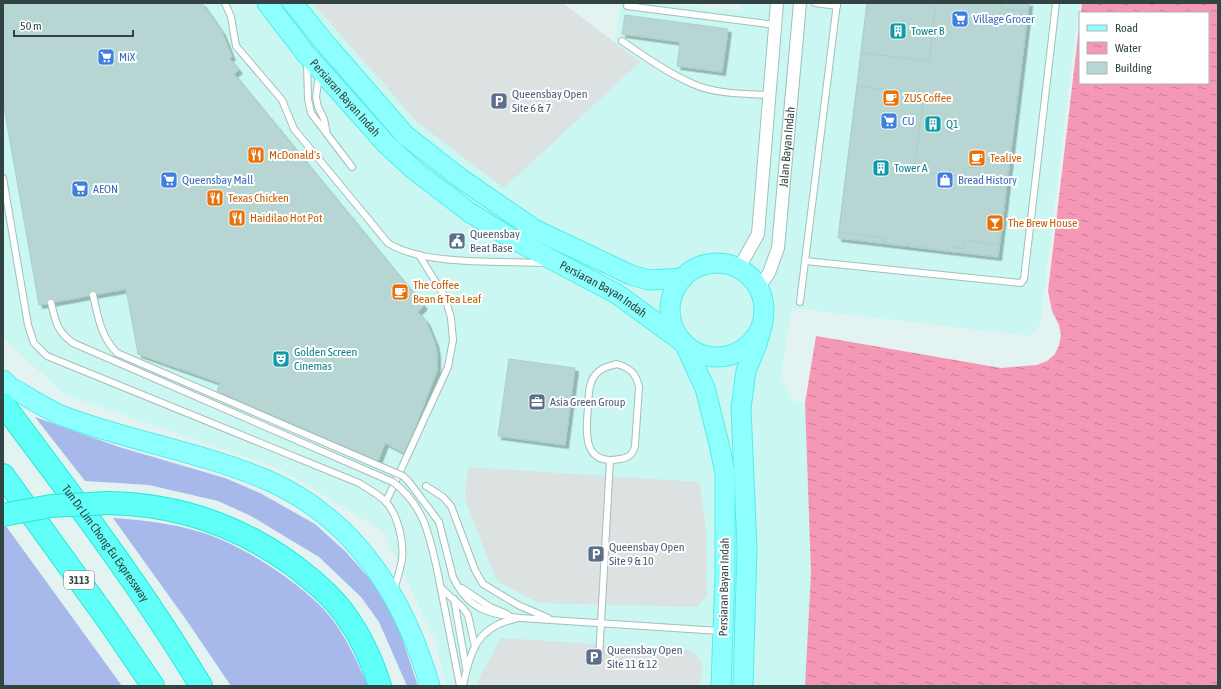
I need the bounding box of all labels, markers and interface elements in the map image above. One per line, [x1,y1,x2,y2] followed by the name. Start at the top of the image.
[950,9,970,29] supermarket icon: Village Grocer
[14,12,133,38] scale bar
[973,12,1035,26] place label: Village Grocer
[1079,12,1209,84] legend
[20,19,42,33] text: 50 m
[888,21,908,41] building icon: Tower B
[1115,21,1138,35] text: Road
[911,24,945,38] place label: Tower B
[1115,41,1142,55] text: Water
[96,47,116,67] supermarket icon: MiX
[119,50,136,64] place label: MiX
[307,56,383,140] street label: Persiaran Bayan Indah
[1115,61,1153,75] text: Building
[512,87,588,115] place label: Queensbay Open Site 6 & 7
[881,88,901,108] cafe icon: ZUS Coffee
[489,91,509,111] parking icon: Queensbay Open Site 6 & 7
[904,91,952,105] place label: ZUS Coffee
[776,106,798,188] street label: Jalan Bayan Indah
[879,111,899,131] supermarket icon: CU
[902,114,914,128] place label: CU
[923,114,943,134] building icon: Q1
[946,117,959,131] place label: Q1
[246,145,266,165] restaurant icon: McDonald's
[269,148,320,162] place label: McDonald's
[967,148,987,168] cafe icon: Tealive
[990,151,1022,165] place label: Tealive
[871,158,891,178] building icon: Tower A
[894,161,928,175] place label: Tower A
[159,170,179,190] supermarket icon: Queensbay Mall
[935,170,955,190] shop icon: Bread History
[182,173,254,187] place label: Queensbay Mall
[958,173,1017,187] place label: Bread History
[70,179,90,199] supermarket icon: AEON
[93,182,118,196] place label: AEON
[205,188,225,208] restaurant icon: Texas Chicken
[228,191,289,205] place label: Texas Chicken
[227,208,247,228] restaurant icon: Haidilao Hot Pot
[250,211,323,225] place label: Haidilao Hot Pot
[985,213,1005,233] bar icon: The Brew House
[1008,216,1077,230] place label: The Brew House
[470,227,520,255] place label: Queensbay Beat Base
[447,231,467,251] public building icon: Queensbay Beat Base
[557,258,650,320] street label: Persiaran Bayan Indah
[413,278,482,306] place label: The Coffee Bean & Tea Leaf
[390,282,410,302] cafe icon: The Coffee Bean & Tea Leaf
[294,345,357,373] place label: Golden Screen Cinemas
[271,349,291,369] theatre icon: Golden Screen Cinemas
[527,392,547,412] office icon: Asia Green Group
[550,395,626,409] place label: Asia Green Group
[59,482,152,605] street label: Tun Dr Lim Chong Eu Expressway
[716,537,732,637] street label: Persiaran Bayan Indah
[609,540,685,568] place label: Queensbay Open Site 9 & 10
[586,544,606,564] parking icon: Queensbay Open Site 9 & 10
[64,571,94,589] road number: 3113
[607,643,683,671] place label: Queensbay Open Site 11 & 12
[584,647,604,667] parking icon: Queensbay Open Site 11 & 12

